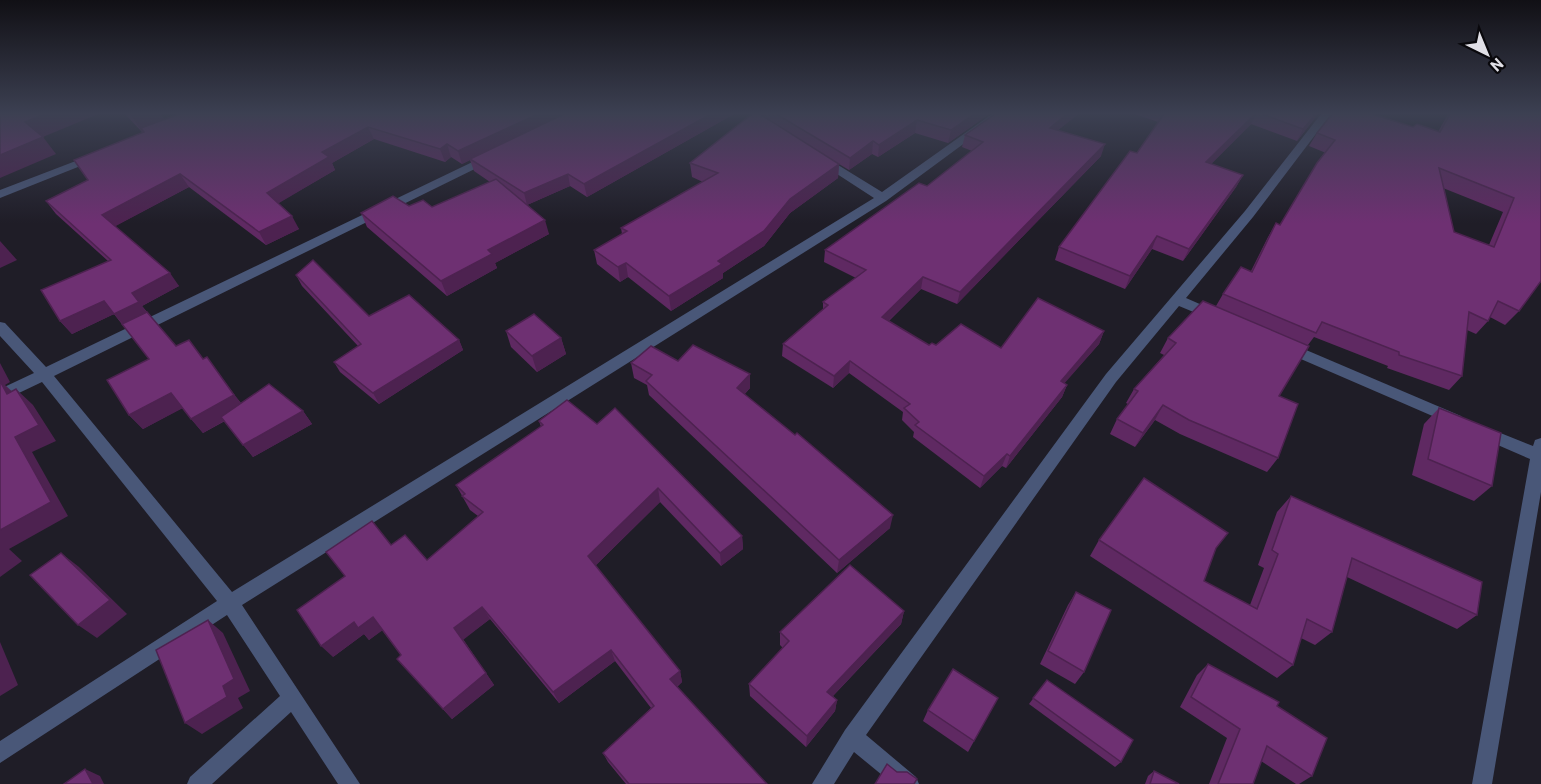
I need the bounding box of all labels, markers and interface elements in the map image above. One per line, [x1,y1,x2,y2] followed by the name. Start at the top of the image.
[1457,24,1517,84] north arrow
[1487,55,1508,76] text: N

